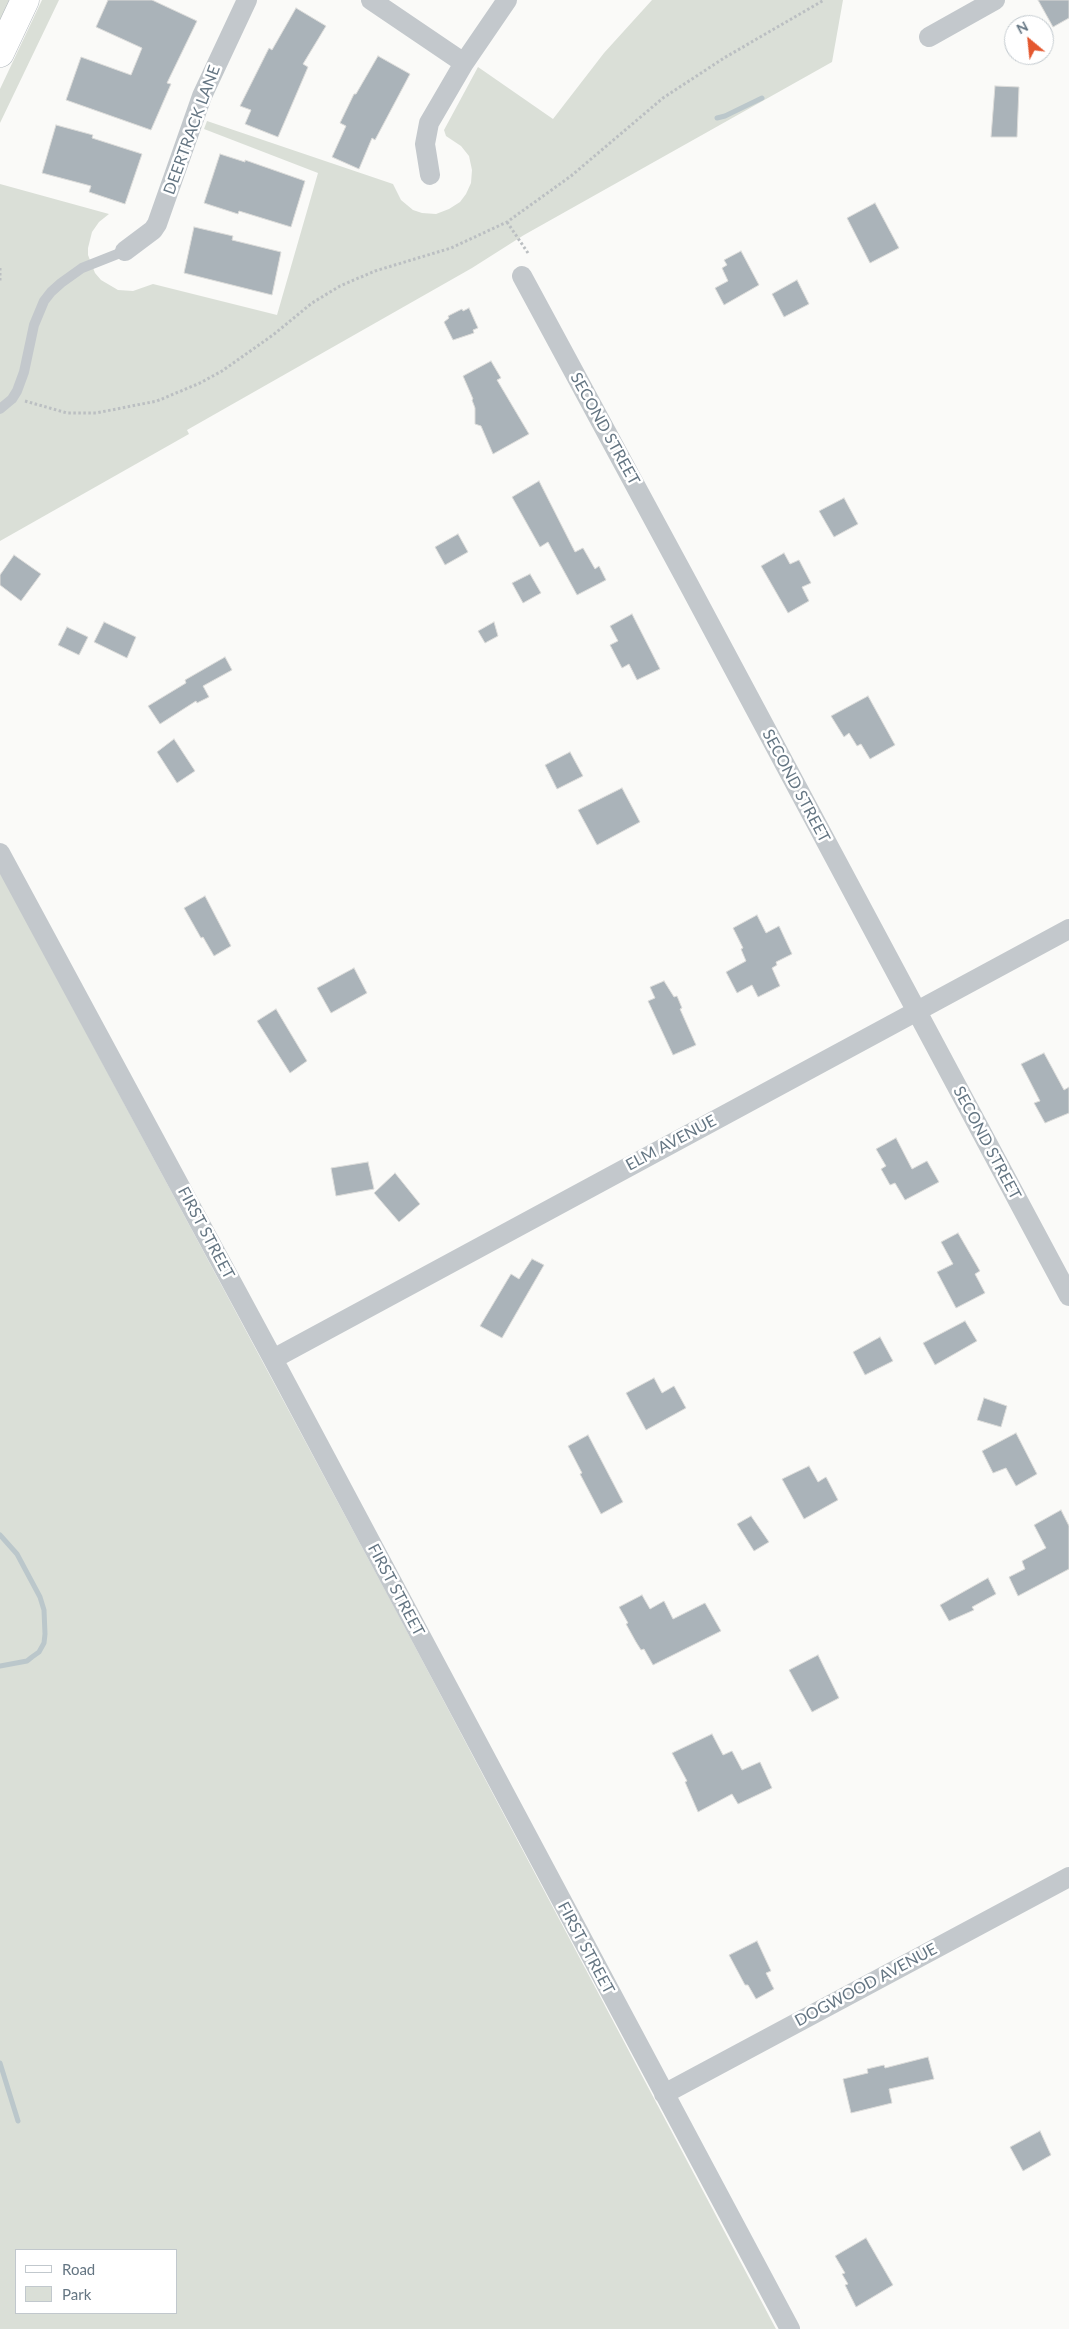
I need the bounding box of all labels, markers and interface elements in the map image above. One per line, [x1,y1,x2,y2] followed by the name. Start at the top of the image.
[1004,15,1054,65] north arrow
[1013,17,1031,37] text: N
[160,63,224,197] street label: DEERTRACK LANE
[566,369,644,489] street label: SECOND STREET
[758,726,834,846] street label: SECOND STREET
[949,1083,1025,1203] street label: SECOND STREET
[622,1111,720,1175] street label: ELM AVENUE
[174,1184,238,1282] street label: FIRST STREET
[364,1541,428,1639] street label: FIRST STREET
[554,1899,618,1997] street label: FIRST STREET
[792,1939,940,2031] street label: DOGWOOD AVENUE
[15,2249,178,2314] legend
[62,2260,95,2278] text: Road
[62,2285,91,2303] text: Park

